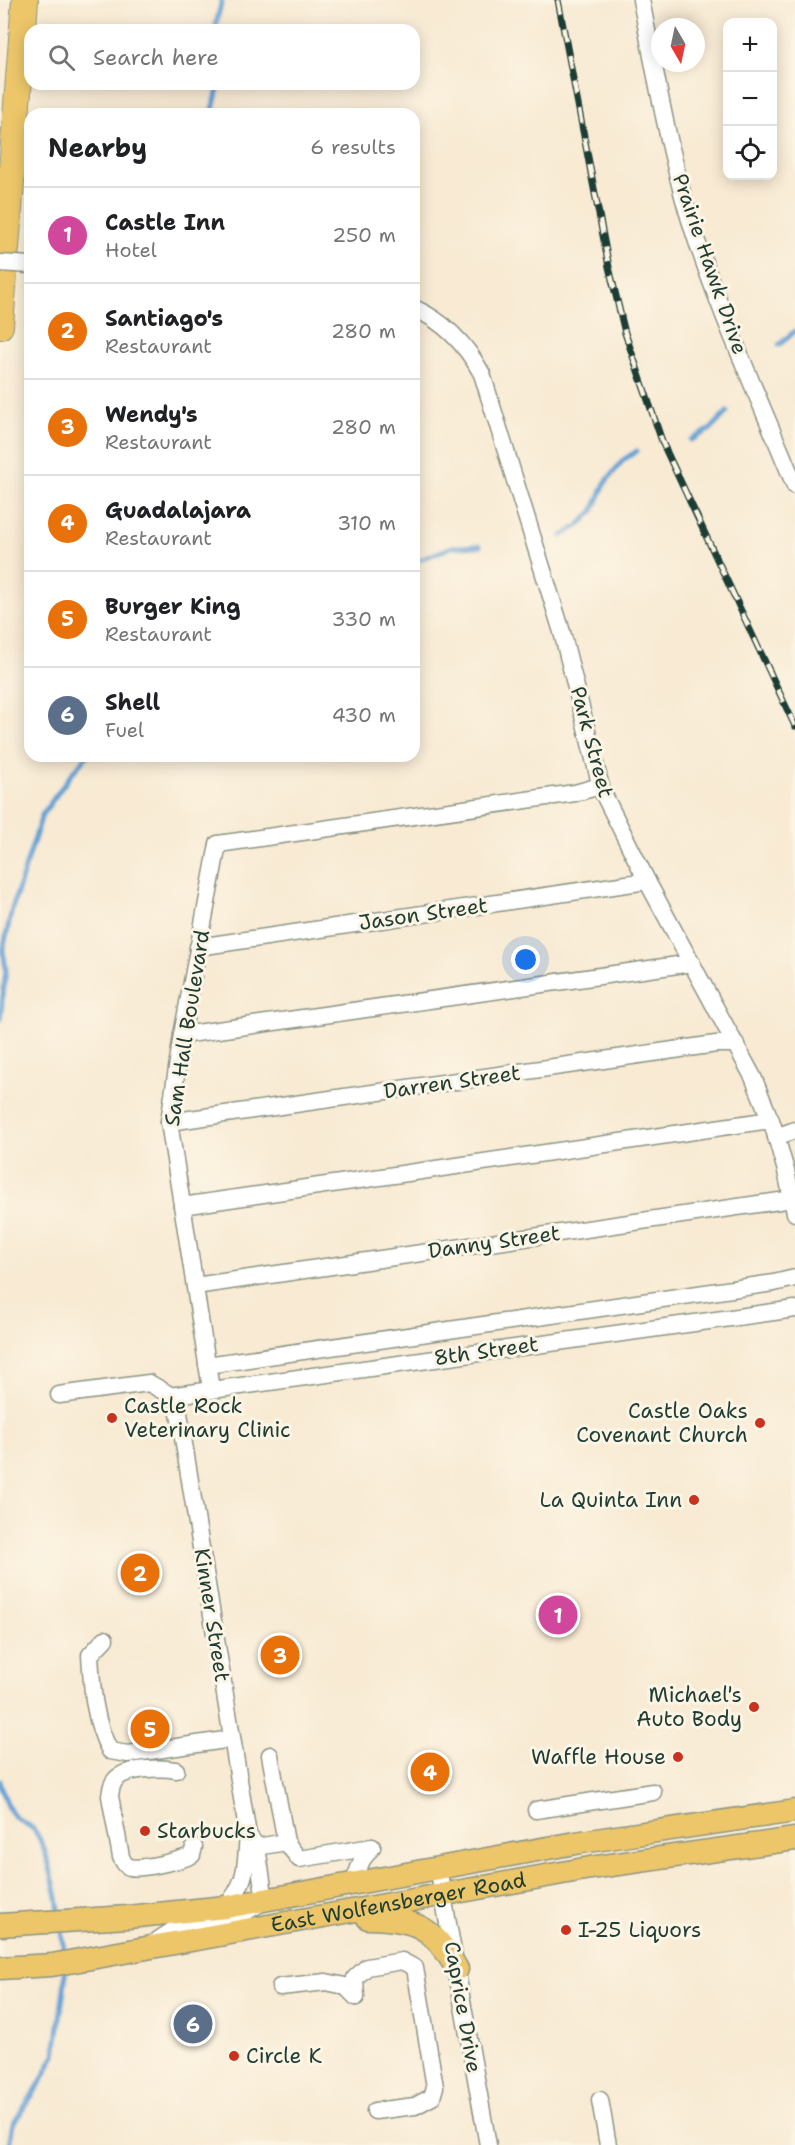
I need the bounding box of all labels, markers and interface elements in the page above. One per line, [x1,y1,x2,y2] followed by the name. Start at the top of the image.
[651,18,705,72] north arrow
[723,18,777,180] map controls
[723,18,777,72] button: +
[24,24,420,90] search box
[45,41,78,74] icon: search
[93,43,219,72] text: Search here
[723,72,777,126] button: −
[723,126,777,180] button: locate
[48,130,147,165] text: Nearby
[310,134,396,160] text: 6 results
[666,170,754,358] street label: Prairie Hawk Drive
[105,208,225,237] text: Castle Inn
[63,222,72,248] text: 1
[332,222,396,248] text: 250 m
[105,237,157,263] text: Hotel
[105,304,223,333] text: Santiago's
[61,318,75,344] text: 2
[331,318,396,344] text: 280 m
[105,333,212,359] text: Restaurant
[105,400,198,429] text: Wendy's
[61,414,75,440] text: 3
[331,414,396,440] text: 280 m
[105,429,212,455] text: Restaurant
[105,496,251,525] text: Guadalajara
[61,510,75,536] text: 4
[337,510,396,536] text: 310 m
[105,525,212,551] text: Restaurant
[105,592,240,621] text: Burger King
[61,606,74,632] text: 5
[332,606,396,632] text: 330 m
[105,621,212,647] text: Restaurant
[564,683,620,801] street label: Park Street
[105,688,160,717] text: Shell
[61,702,75,728] text: 6
[332,702,396,728] text: 430 m
[105,717,144,743] text: Fuel
[357,891,489,937] street label: Jason Street
[158,928,216,1128] street label: Sam Hall Boulevard
[511,945,540,974] your location
[382,1059,522,1105] street label: Darren Street
[426,1219,562,1265] street label: Danny Street
[432,1330,540,1372] street label: 8th Street
[124,1392,291,1444] place label: Castle Rock Veterinary Clinic
[576,1397,748,1449] place label: Castle Oaks Covenant Church
[105,1411,119,1425] marker: Castle Rock Veterinary Clinic
[753,1416,767,1430] marker: Castle Oaks Covenant Church
[539,1486,682,1514] place label: La Quinta Inn
[687,1493,701,1507] marker: La Quinta Inn
[188,1546,236,1684] street label: Kinner Street
[120,1550,160,1596] pin: 2
[538,1592,578,1638] pin: 1
[260,1632,300,1678] pin: 3
[636,1681,742,1733] place label: Michael's Auto Body
[747,1700,761,1714] marker: Michael's Auto Body
[130,1706,170,1752] pin: 5
[531,1743,666,1771] place label: Waffle House
[410,1750,450,1794] pin: 4
[671,1750,685,1764] marker: Waffle House
[157,1817,256,1845] place label: Starbucks
[138,1824,152,1838] marker: Starbucks
[269,1866,528,1939] street label: East Wolfensberger Road
[578,1916,701,1944] place label: I-25 Liquors
[559,1923,573,1937] marker: I-25 Liquors
[438,1939,488,2075] street label: Caprice Drive
[174,2002,212,2046] pin: 6
[246,2042,322,2070] place label: Circle K
[227,2049,241,2063] marker: Circle K

